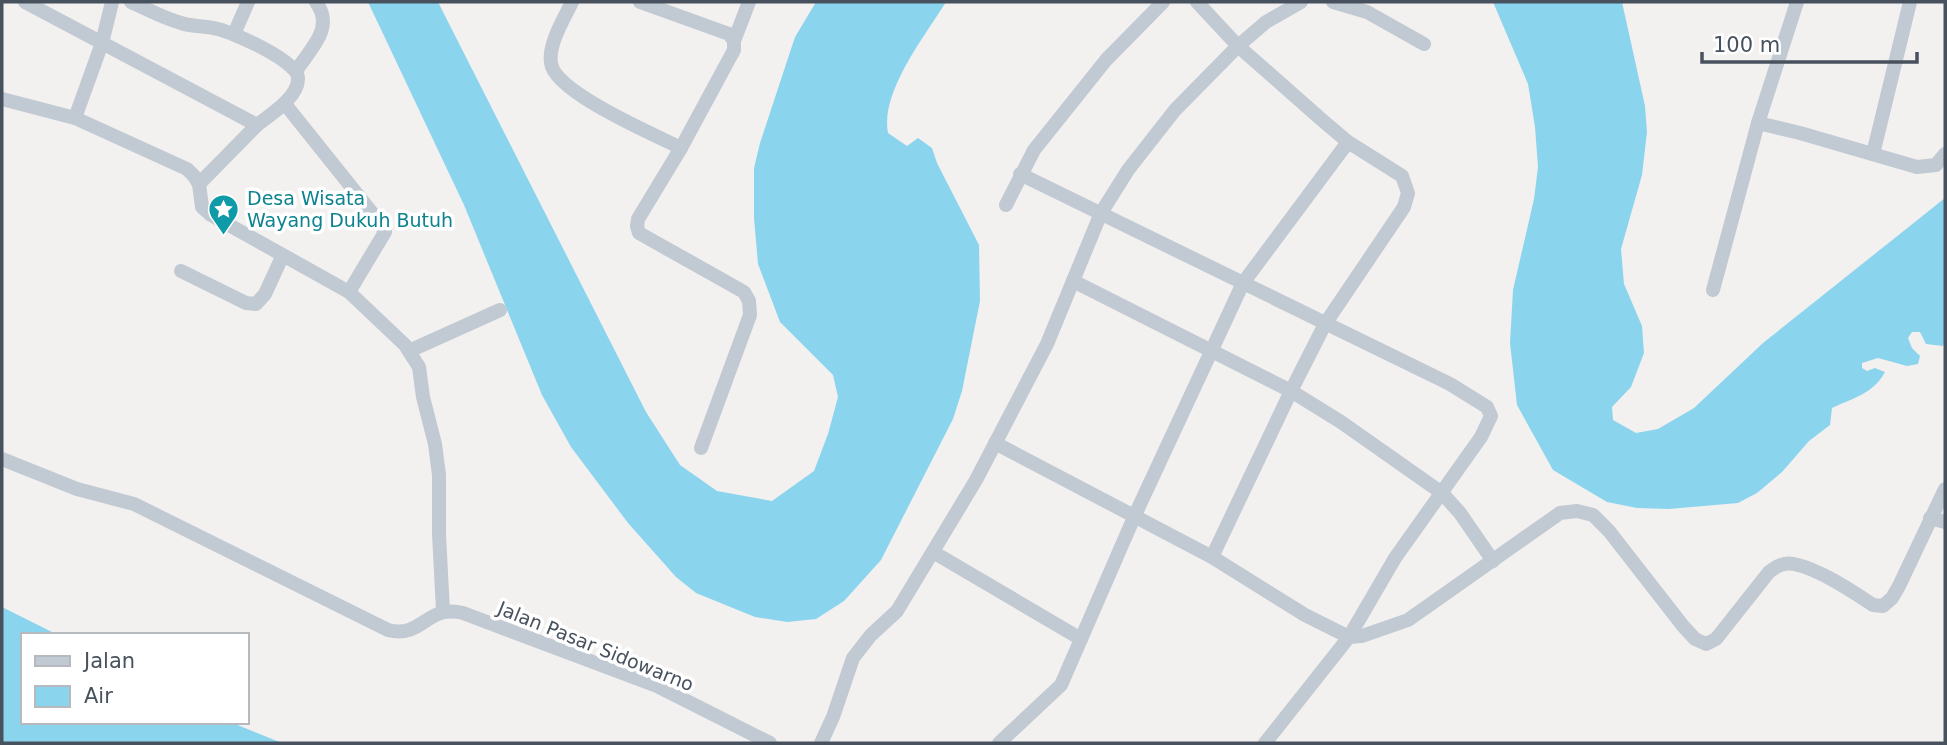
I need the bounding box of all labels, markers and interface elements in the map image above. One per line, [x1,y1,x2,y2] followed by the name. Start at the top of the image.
[1702,21,1917,65] scale bar
[1713,33,1780,57] text: 100 m
[247,187,453,231] place label: Desa Wisata Wayang Dukuh Butuh
[207,192,241,236] place icon: Desa Wisata Wayang Dukuh Butuh
[494,596,697,695] street label: Jalan Pasar Sidowarno
[21,633,248,724] legend
[82,649,135,673] text: Jalan
[84,684,113,708] text: Air

